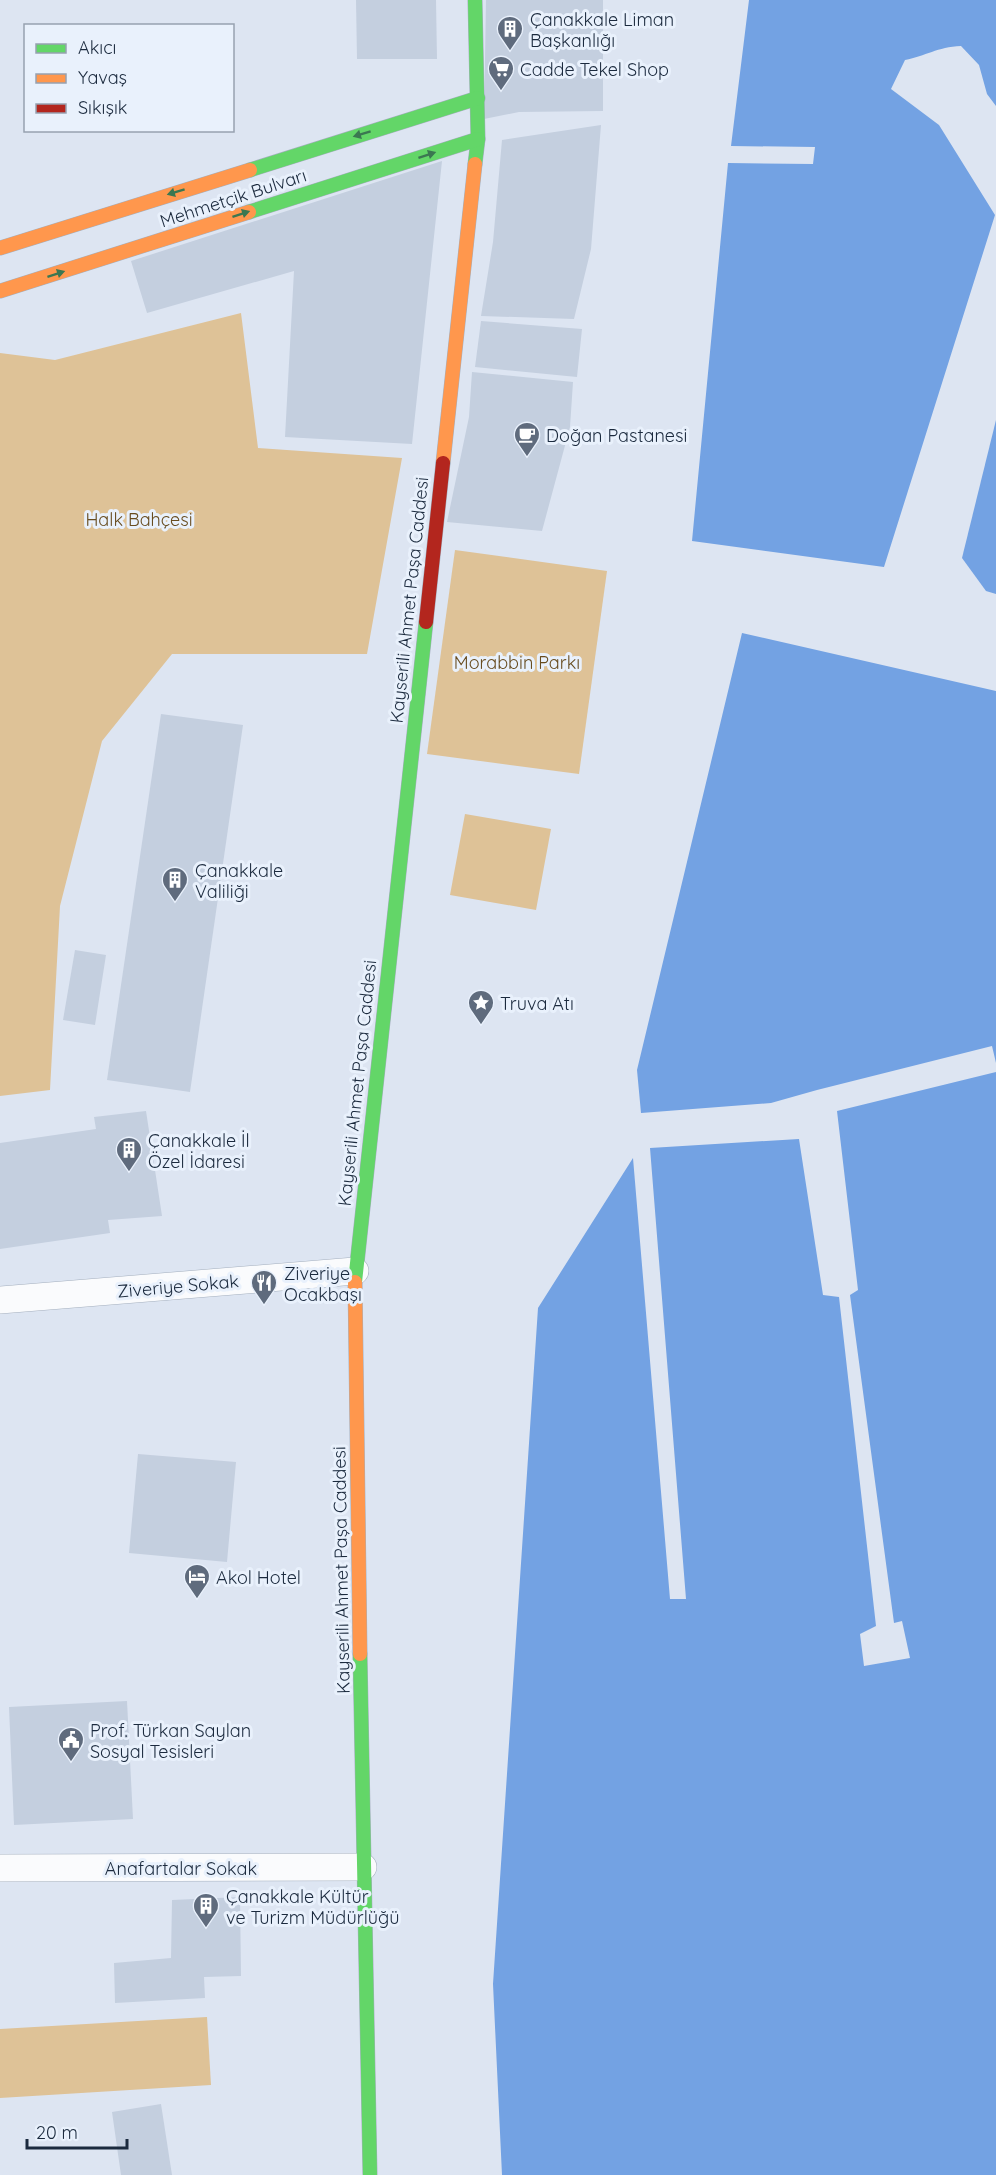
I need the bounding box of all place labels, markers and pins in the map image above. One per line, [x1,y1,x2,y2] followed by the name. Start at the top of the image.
[530,8,674,52] place label: Çanakkale Liman Başkanlığı
[495,14,525,52] building icon: Çanakkale Liman Başkanlığı
[486,54,516,92] supermarket icon: Cadde Tekel Shop
[520,58,669,81] place label: Cadde Tekel Shop
[512,420,542,458] cafe icon: Doğan Pastanesi
[546,424,687,447] place label: Doğan Pastanesi
[195,859,283,903] place label: Çanakkale Valiliği
[160,865,190,903] building icon: Çanakkale Valiliği
[466,988,496,1026] place icon: Truva Atı
[500,992,574,1015] place label: Truva Atı
[148,1129,250,1173] place label: Çanakkale İl Özel İdaresi
[114,1135,144,1173] building icon: Çanakkale İl Özel İdaresi
[284,1262,362,1306] place label: Ziveriye Ocakbaşı
[249,1268,279,1306] restaurant icon: Ziveriye Ocakbaşı
[182,1562,212,1600] hotel icon: Akol Hotel
[216,1566,301,1589] place label: Akol Hotel
[90,1719,251,1763] place label: Prof. Türkan Saylan Sosyal Tesisleri
[56,1725,86,1763] public building icon: Prof. Türkan Saylan Sosyal Tesisleri
[226,1885,399,1929] place label: Çanakkale Kültür ve Turizm Müdürlüğü
[191,1891,221,1929] building icon: Çanakkale Kültür ve Turizm Müdürlüğü

